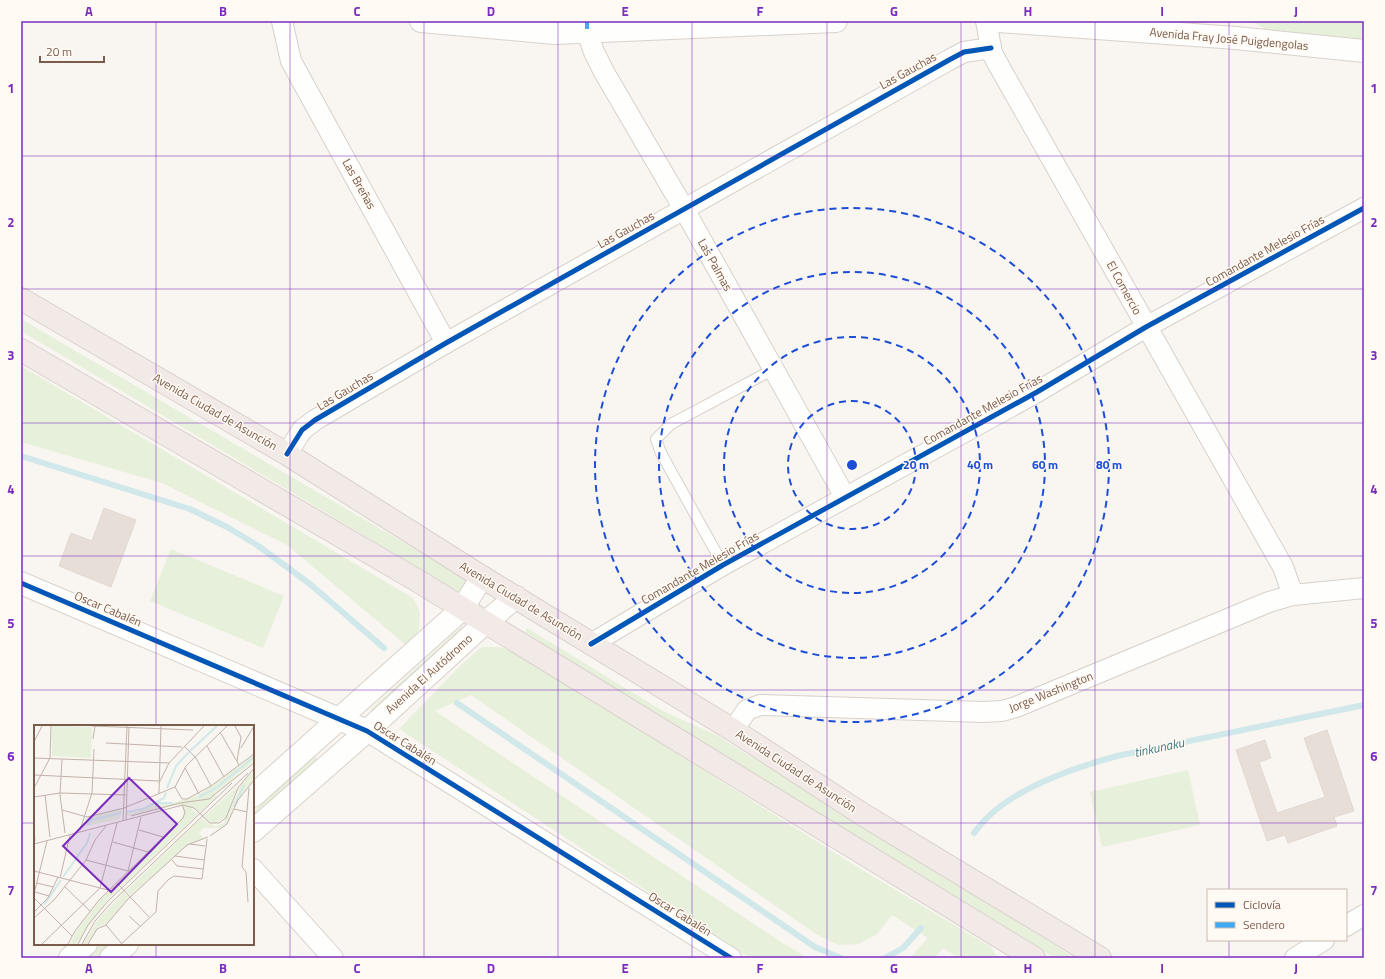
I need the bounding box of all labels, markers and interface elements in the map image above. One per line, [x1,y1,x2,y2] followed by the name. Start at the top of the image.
[85,1,93,21] text: A
[219,1,227,21] text: B
[353,1,361,21] text: C
[487,1,495,21] text: D
[621,1,629,21] text: E
[757,1,764,21] text: F
[890,1,898,21] text: G
[1024,1,1032,21] text: H
[1160,1,1164,21] text: I
[1294,1,1298,21] text: J
[1149,22,1310,55] street label: Avenida Fray José Puigdengolas
[40,38,104,64] scale bar
[46,42,72,61] text: 20 m
[876,47,940,94] street label: Las Gauchas
[7,78,15,98] text: 1
[1370,78,1378,98] text: 1
[338,155,381,213] street label: Las Breñas
[594,206,658,253] street label: Las Gauchas
[1202,210,1328,291] street label: Comandante Melesio Frías
[7,212,15,232] text: 2
[1370,212,1378,232] text: 2
[693,235,738,295] street label: Las Palmas
[1102,257,1147,318] street label: El Comercio
[7,345,15,365] text: 3
[1370,345,1378,365] text: 3
[313,366,377,415] street label: Las Gauchas
[150,368,281,455] street label: Avenida Ciudad de Asunción
[920,369,1046,450] street label: Comandante Melesio Frías
[903,455,929,474] text: 20 m
[967,455,993,474] text: 40 m
[1032,455,1058,474] text: 60 m
[1096,455,1122,474] text: 80 m
[845,458,859,472] centre of rings
[7,479,15,499] text: 4
[1370,479,1378,499] text: 4
[637,526,763,609] street label: Comandante Melesio Frías
[456,556,587,645] street label: Avenida Ciudad de Asunción
[71,586,145,631] street label: Oscar Cabalén
[7,613,15,633] text: 5
[1370,613,1378,633] text: 5
[381,629,477,718] street label: Avenida El Autódromo
[1006,666,1096,717] street label: Jorge Washington
[370,716,441,770] street label: Oscar Cabalén
[732,724,861,817] street label: Avenida Ciudad de Asunción
[34,725,254,945] inset map
[1132,732,1187,762] water label: tinkunaku
[7,746,15,766] text: 6
[1370,746,1378,766] text: 6
[7,880,15,900] text: 7
[1370,880,1378,900] text: 7
[645,887,716,941] street label: Oscar Cabalén
[1207,889,1347,941] legend
[1243,895,1281,914] text: Ciclovía
[1243,915,1285,934] text: Sendero
[85,958,93,978] text: A
[219,958,227,978] text: B
[353,958,361,978] text: C
[487,958,495,978] text: D
[621,958,629,978] text: E
[757,958,764,978] text: F
[890,958,898,978] text: G
[1024,958,1032,978] text: H
[1160,958,1164,978] text: I
[1294,958,1298,978] text: J

